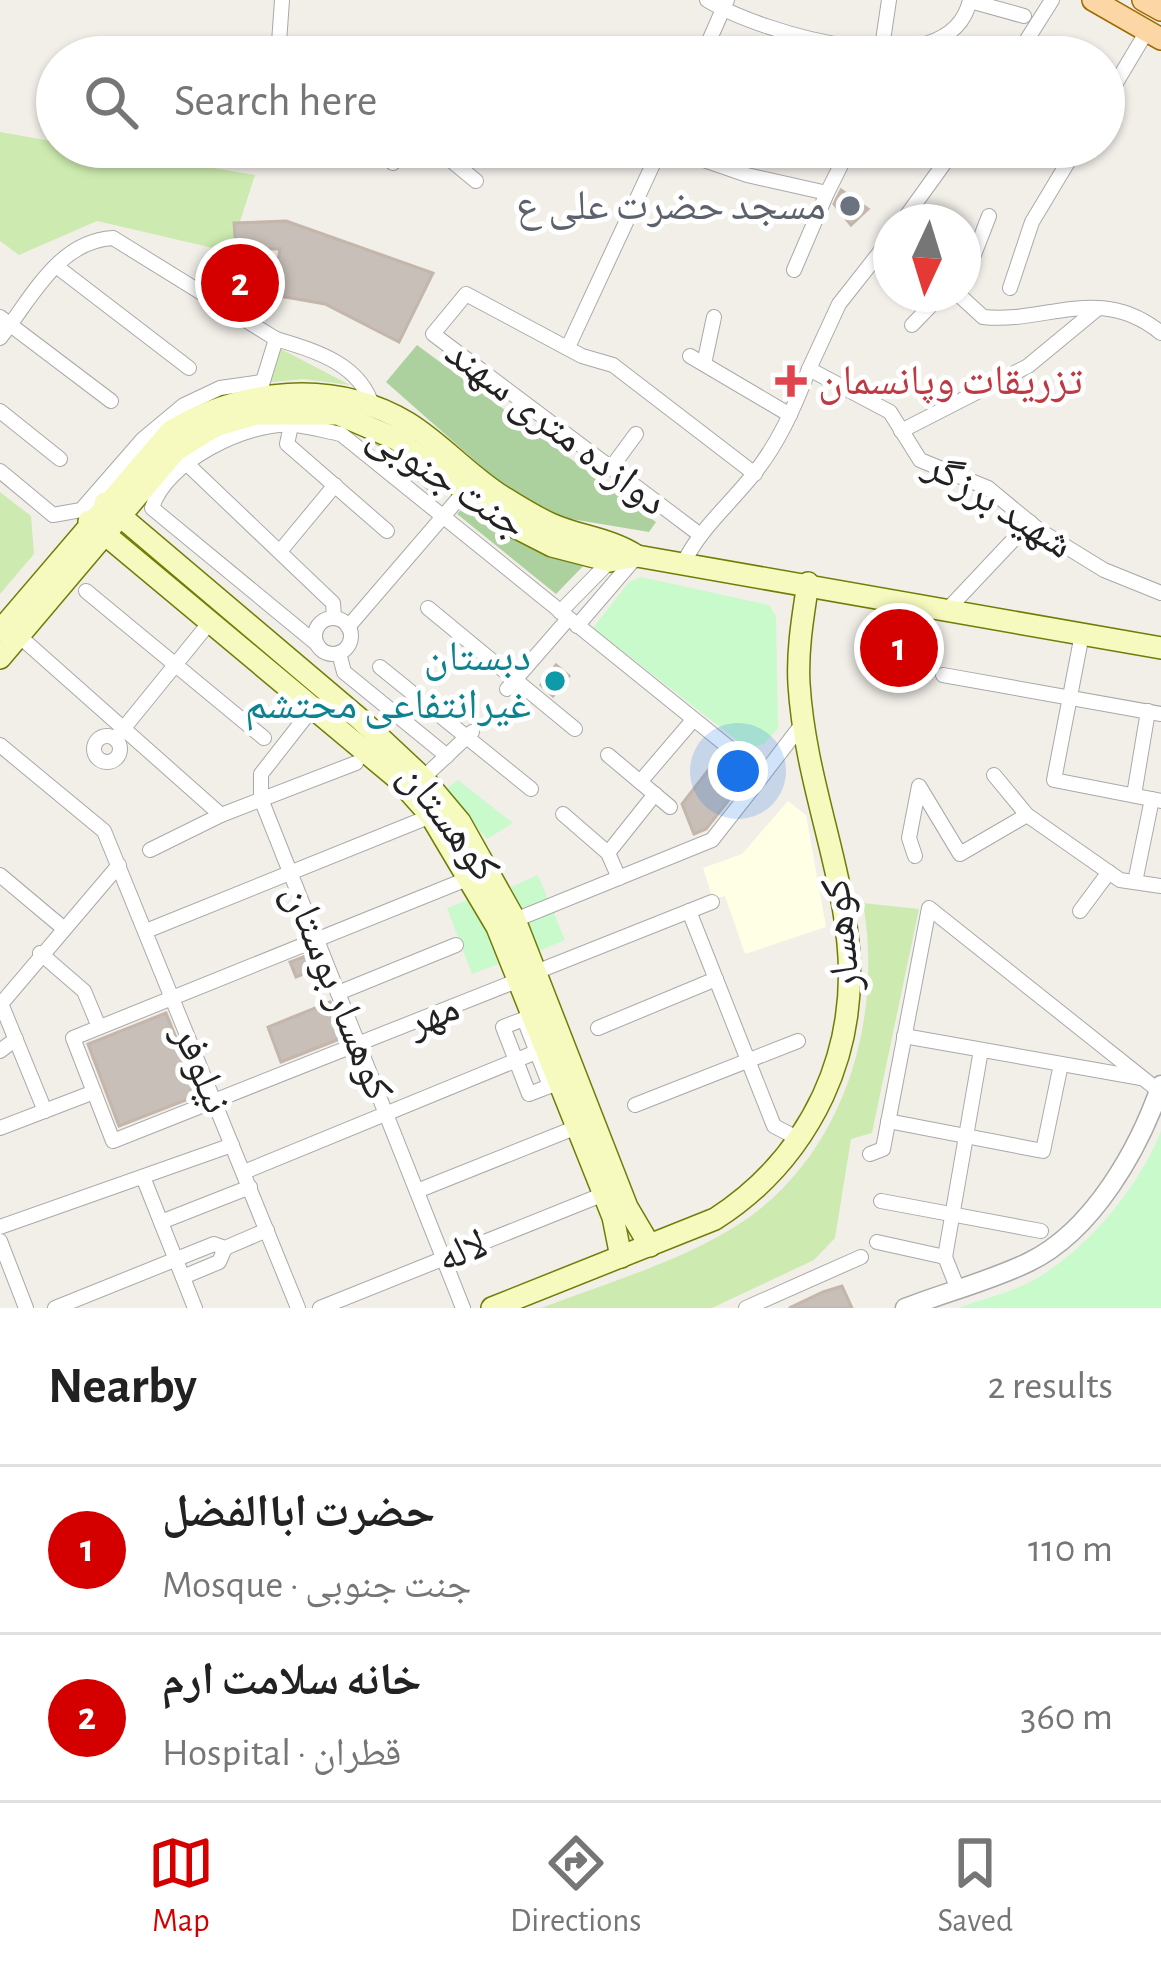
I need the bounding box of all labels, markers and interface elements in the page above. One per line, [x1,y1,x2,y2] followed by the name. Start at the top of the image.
[36,36,1125,168] search box
[78,69,144,135] icon: search
[174,79,377,124] text: Search here
[516,185,826,231] place label: مسجد حضرت علی ع
[837,193,863,219] marker: مسجد حضرت علی ع
[873,204,981,312] north arrow
[201,238,279,328] pin: 2
[436,331,674,526] street label: دوازده متری سهند
[818,360,1083,405] place label: تزریقات وپانسمان
[775,365,807,397] marker: تزریقات وپانسمان
[359,414,534,549] street label: جنت جنوبی
[916,443,1080,568] street label: شهید برزگر
[860,603,938,693] pin: 1
[245,636,531,731] place label: دبستان غیرانتفاعی محتشم
[542,668,568,694] marker: دبستان غیرانتفاعی محتشم
[708,741,768,801] your location
[389,755,507,891] street label: کوهستان
[814,876,869,994] street label: کوهسار
[273,878,400,1107] street label: کوهسار بوستان
[400,986,465,1046] street label: مهر
[164,1018,239,1120] street label: نیلوفر
[431,1222,493,1280] street label: لاله
[48,1361,197,1412] text: Nearby
[987,1367,1113,1406] text: 2 results
[162,1490,435,1535] text: حضرت اباالفضل
[80,1530,94,1569] text: 1
[1028,1530,1113,1569] text: 110 m
[162,1566,472,1605] text: Mosque · جنت جنوبی
[162,1658,421,1703] text: خانه سلامت ارم
[78,1698,96,1737] text: 2
[1020,1698,1113,1737] text: 360 m
[162,1734,401,1773] text: Hospital · قطران
[148,1830,214,1942] tab: Map
[510,1830,641,1942] tab: Directions
[937,1830,1013,1942] tab: Saved

